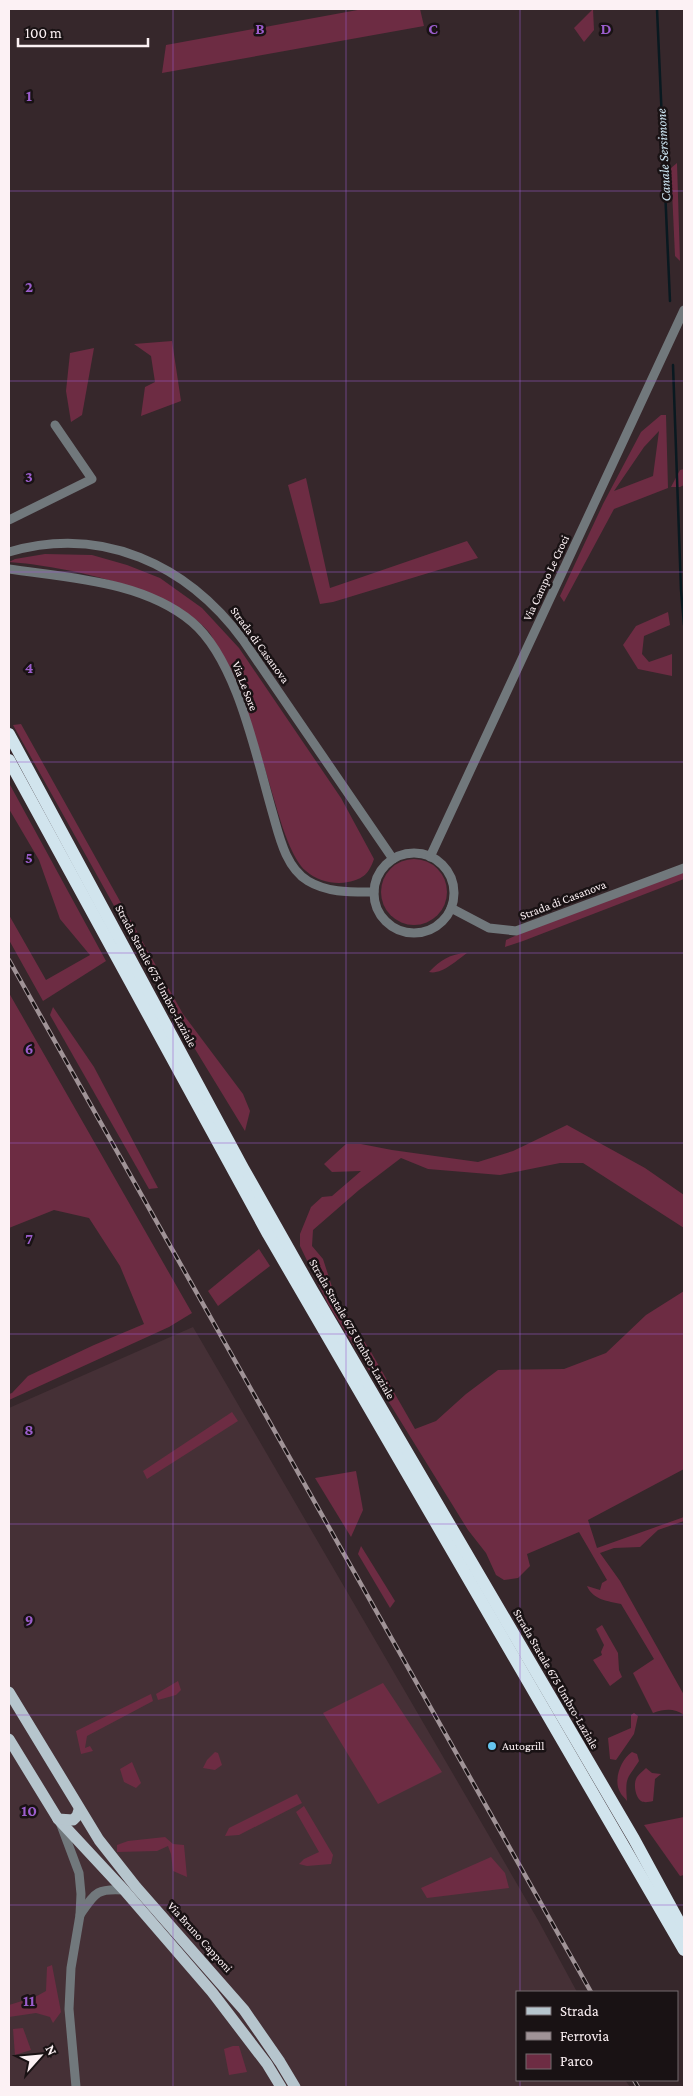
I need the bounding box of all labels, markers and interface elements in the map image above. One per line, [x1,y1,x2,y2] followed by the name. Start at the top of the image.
[18,15,148,47] scale bar
[255,20,265,37] text: B
[428,20,438,37] text: C
[600,20,612,37] text: D
[25,25,62,41] text: 100 m
[26,87,32,104] text: 1
[653,107,673,202] water label: Canale Sersimone
[25,278,33,295] text: 2
[25,468,33,485] text: 3
[520,533,572,623] street label: Via Campo Le Croci
[228,604,293,686] street label: Strada di Casanova
[25,659,34,676] text: 4
[229,659,261,713] street label: Via Le Sore
[25,849,33,866] text: 5
[518,877,609,923] street label: Strada di Casanova
[112,902,200,1050] street label: Strada Statale 675 Umbro-Laziale
[25,1040,33,1057] text: 6
[25,1230,33,1247] text: 7
[306,1257,398,1401] street label: Strada Statale 675 Umbro-Laziale
[24,1421,34,1438] text: 8
[510,1607,602,1751] street label: Strada Statale 675 Umbro-Laziale
[25,1611,33,1628] text: 9
[502,1739,544,1753] place label: Autogrill
[486,1740,498,1752] marker: Autogrill
[21,1802,37,1819] text: 10
[165,1899,235,1975] street label: Via Bruno Capponi
[516,1991,678,2081] legend
[23,1992,35,2009] text: 11
[560,2003,599,2019] text: Strada
[560,2028,609,2044] text: Ferrovia
[15,2031,65,2081] north arrow
[42,2042,61,2058] text: N
[560,2053,593,2069] text: Parco

